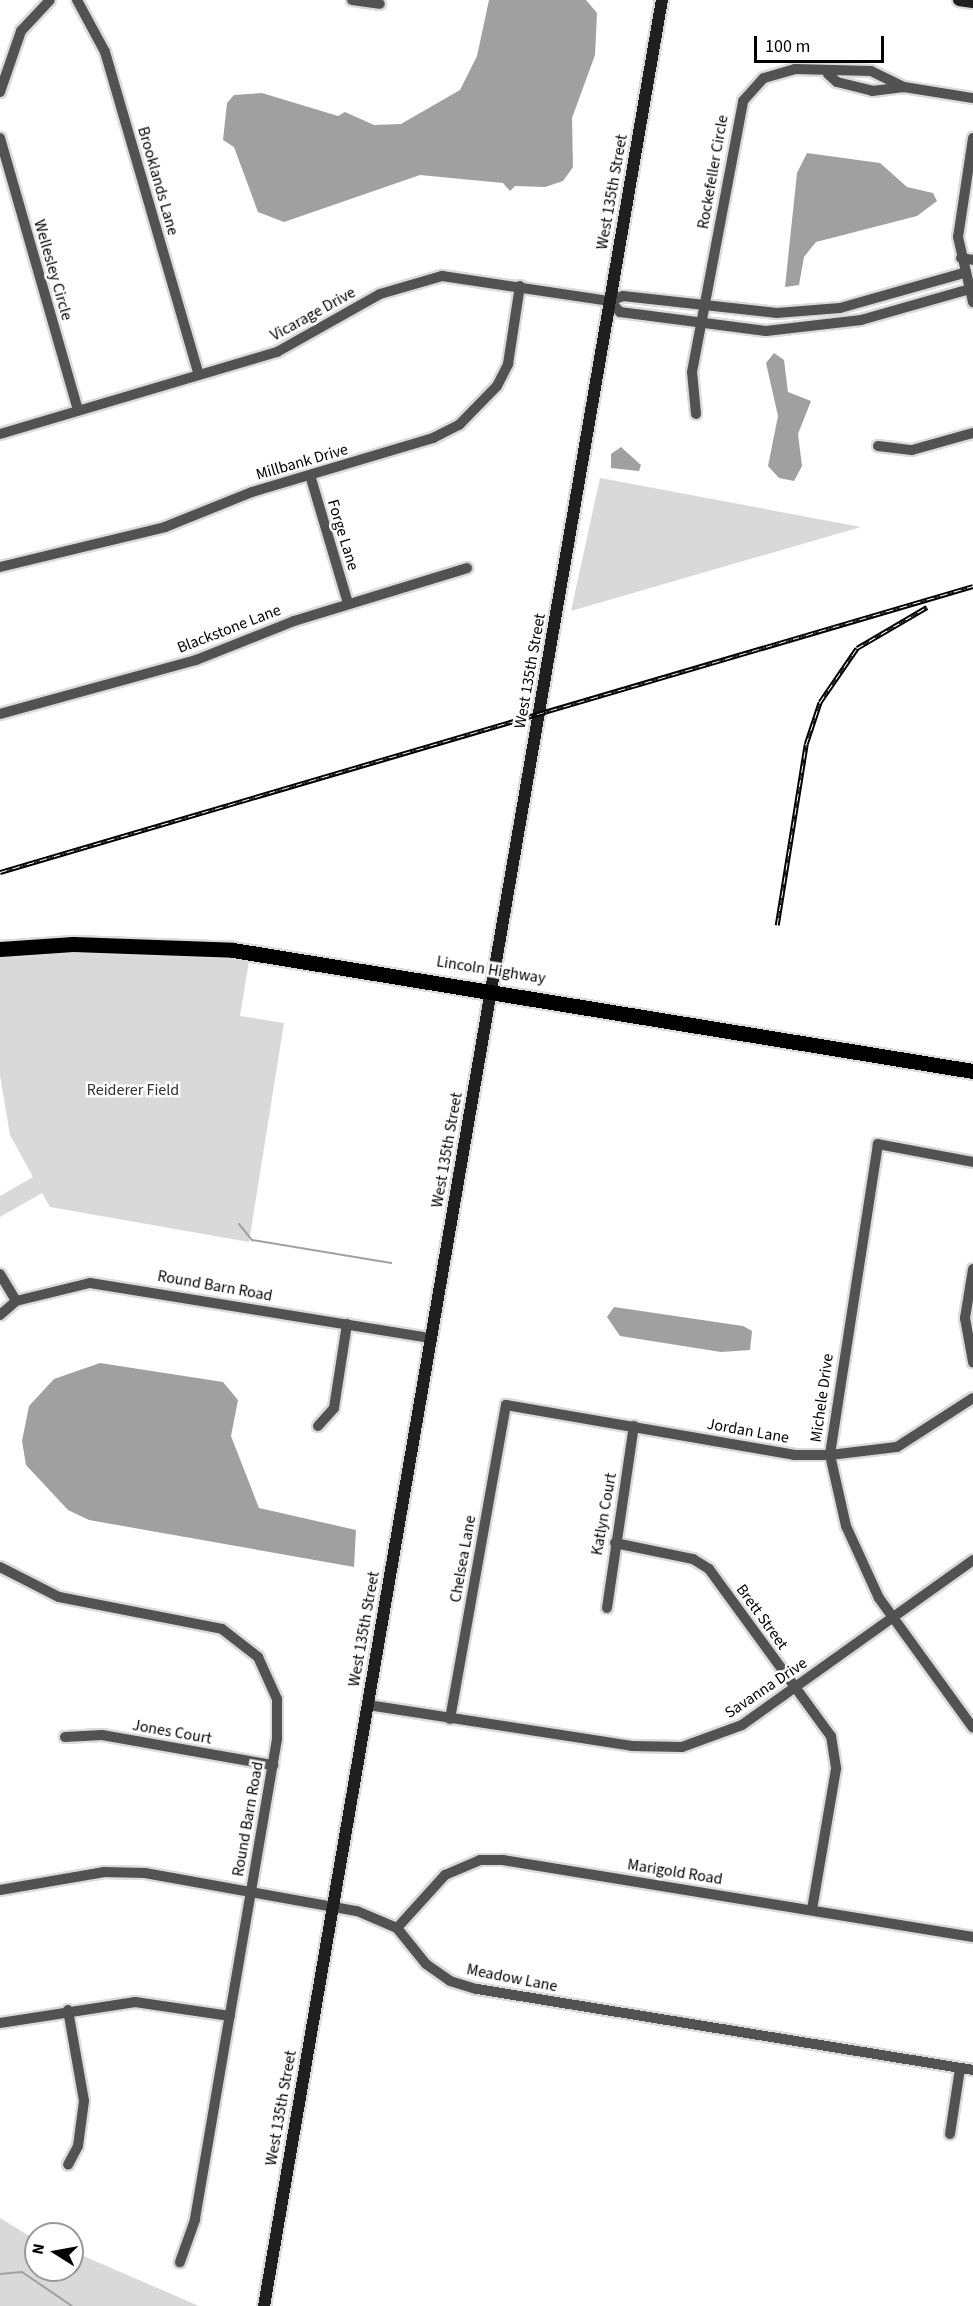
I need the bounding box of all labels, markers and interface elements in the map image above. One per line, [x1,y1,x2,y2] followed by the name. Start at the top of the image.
[757,24,888,62] scale bar
[765,34,810,59] text: 100 m
[694,113,732,231] street label: Rockefeller Circle
[133,124,183,238] street label: Brooklands Lane
[592,133,632,251] street label: West 135th Street
[29,217,77,323] street label: Wellesley Circle
[267,283,359,345] street label: Vicarage Drive
[254,440,350,484] street label: Millbank Drive
[323,497,363,573] street label: Forge Lane
[174,600,284,658] street label: Blackstone Lane
[510,612,550,730] street label: West 135th Street
[435,952,547,988] street label: Lincoln Highway
[87,1080,179,1100] park label: Reiderer Field
[427,1091,467,1209] street label: West 135th Street
[156,1266,274,1306] street label: Round Barn Road
[806,1352,838,1444] street label: Michele Drive
[705,1414,791,1448] street label: Jordan Lane
[587,1471,621,1557] street label: Katlyn Court
[446,1514,480,1604] street label: Chelsea Lane
[344,1570,384,1688] street label: West 135th Street
[732,1580,792,1654] street label: Brett Street
[721,1653,811,1723] street label: Savanna Drive
[131,1716,213,1748] street label: Jones Court
[228,1760,268,1878] street label: Round Barn Road
[626,1855,724,1889] street label: Marigold Road
[465,1960,559,1996] street label: Meadow Lane
[261,2049,301,2167] street label: West 135th Street
[24,2222,84,2282] north arrow
[26,2242,50,2256] text: N

